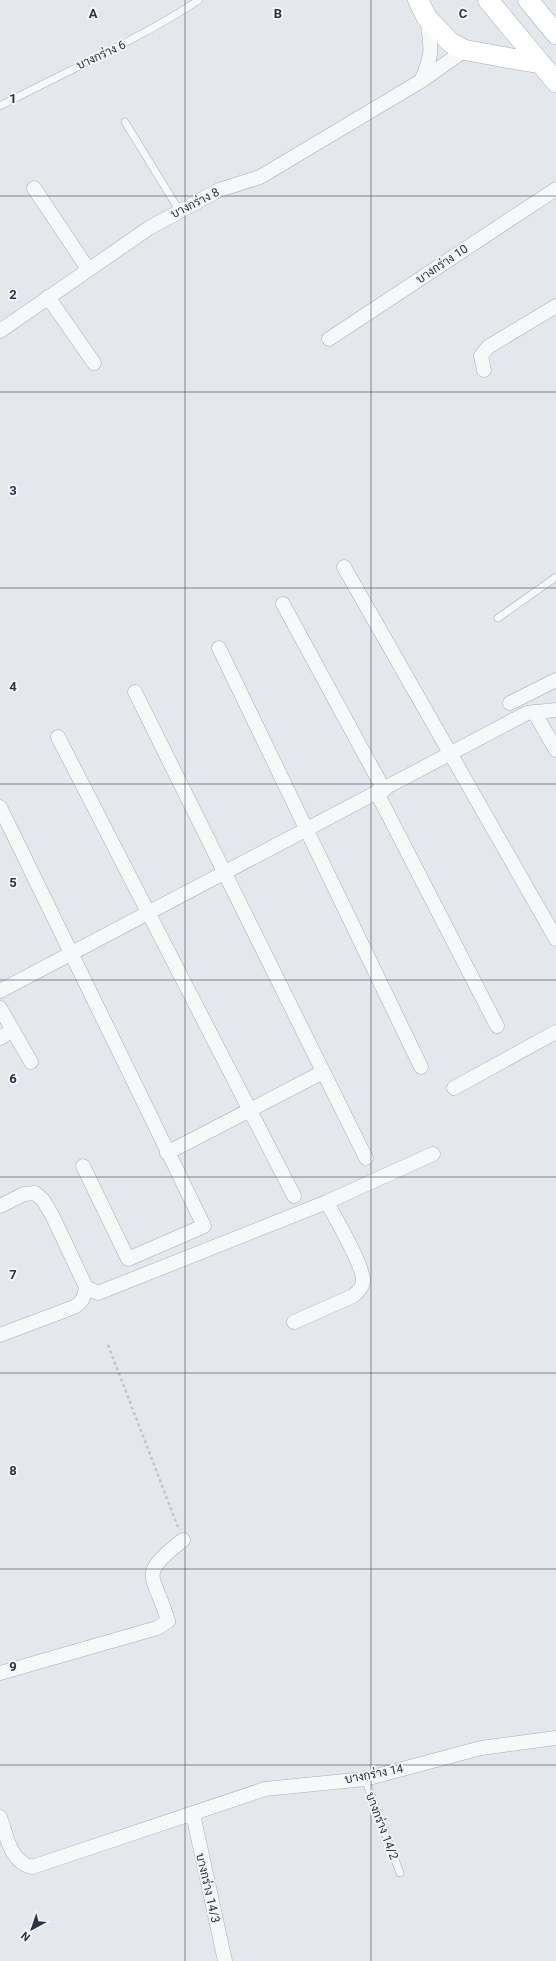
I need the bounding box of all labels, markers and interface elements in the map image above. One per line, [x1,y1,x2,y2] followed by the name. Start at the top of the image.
[89,6,98,21] text: A
[274,6,282,21] text: B
[459,6,468,21] text: C
[74,37,128,72] street label: บางกร่าง 6
[9,91,17,106] text: 1
[168,185,222,221] street label: บางกร่าง 8
[413,241,471,286] street label: บางกร่าง 10
[9,287,17,302] text: 2
[9,483,17,498] text: 3
[9,679,17,694] text: 4
[9,875,17,890] text: 5
[9,1071,17,1086] text: 6
[9,1267,17,1282] text: 7
[9,1463,17,1478] text: 8
[9,1659,17,1674] text: 9
[343,1761,405,1787] street label: บางกร่าง 14
[363,1790,401,1862] street label: บางกร่าง 14/2
[193,1852,223,1924] street label: บางกร่าง 14/3
[12,1909,52,1949] north arrow
[19,1929,33,1944] text: N

